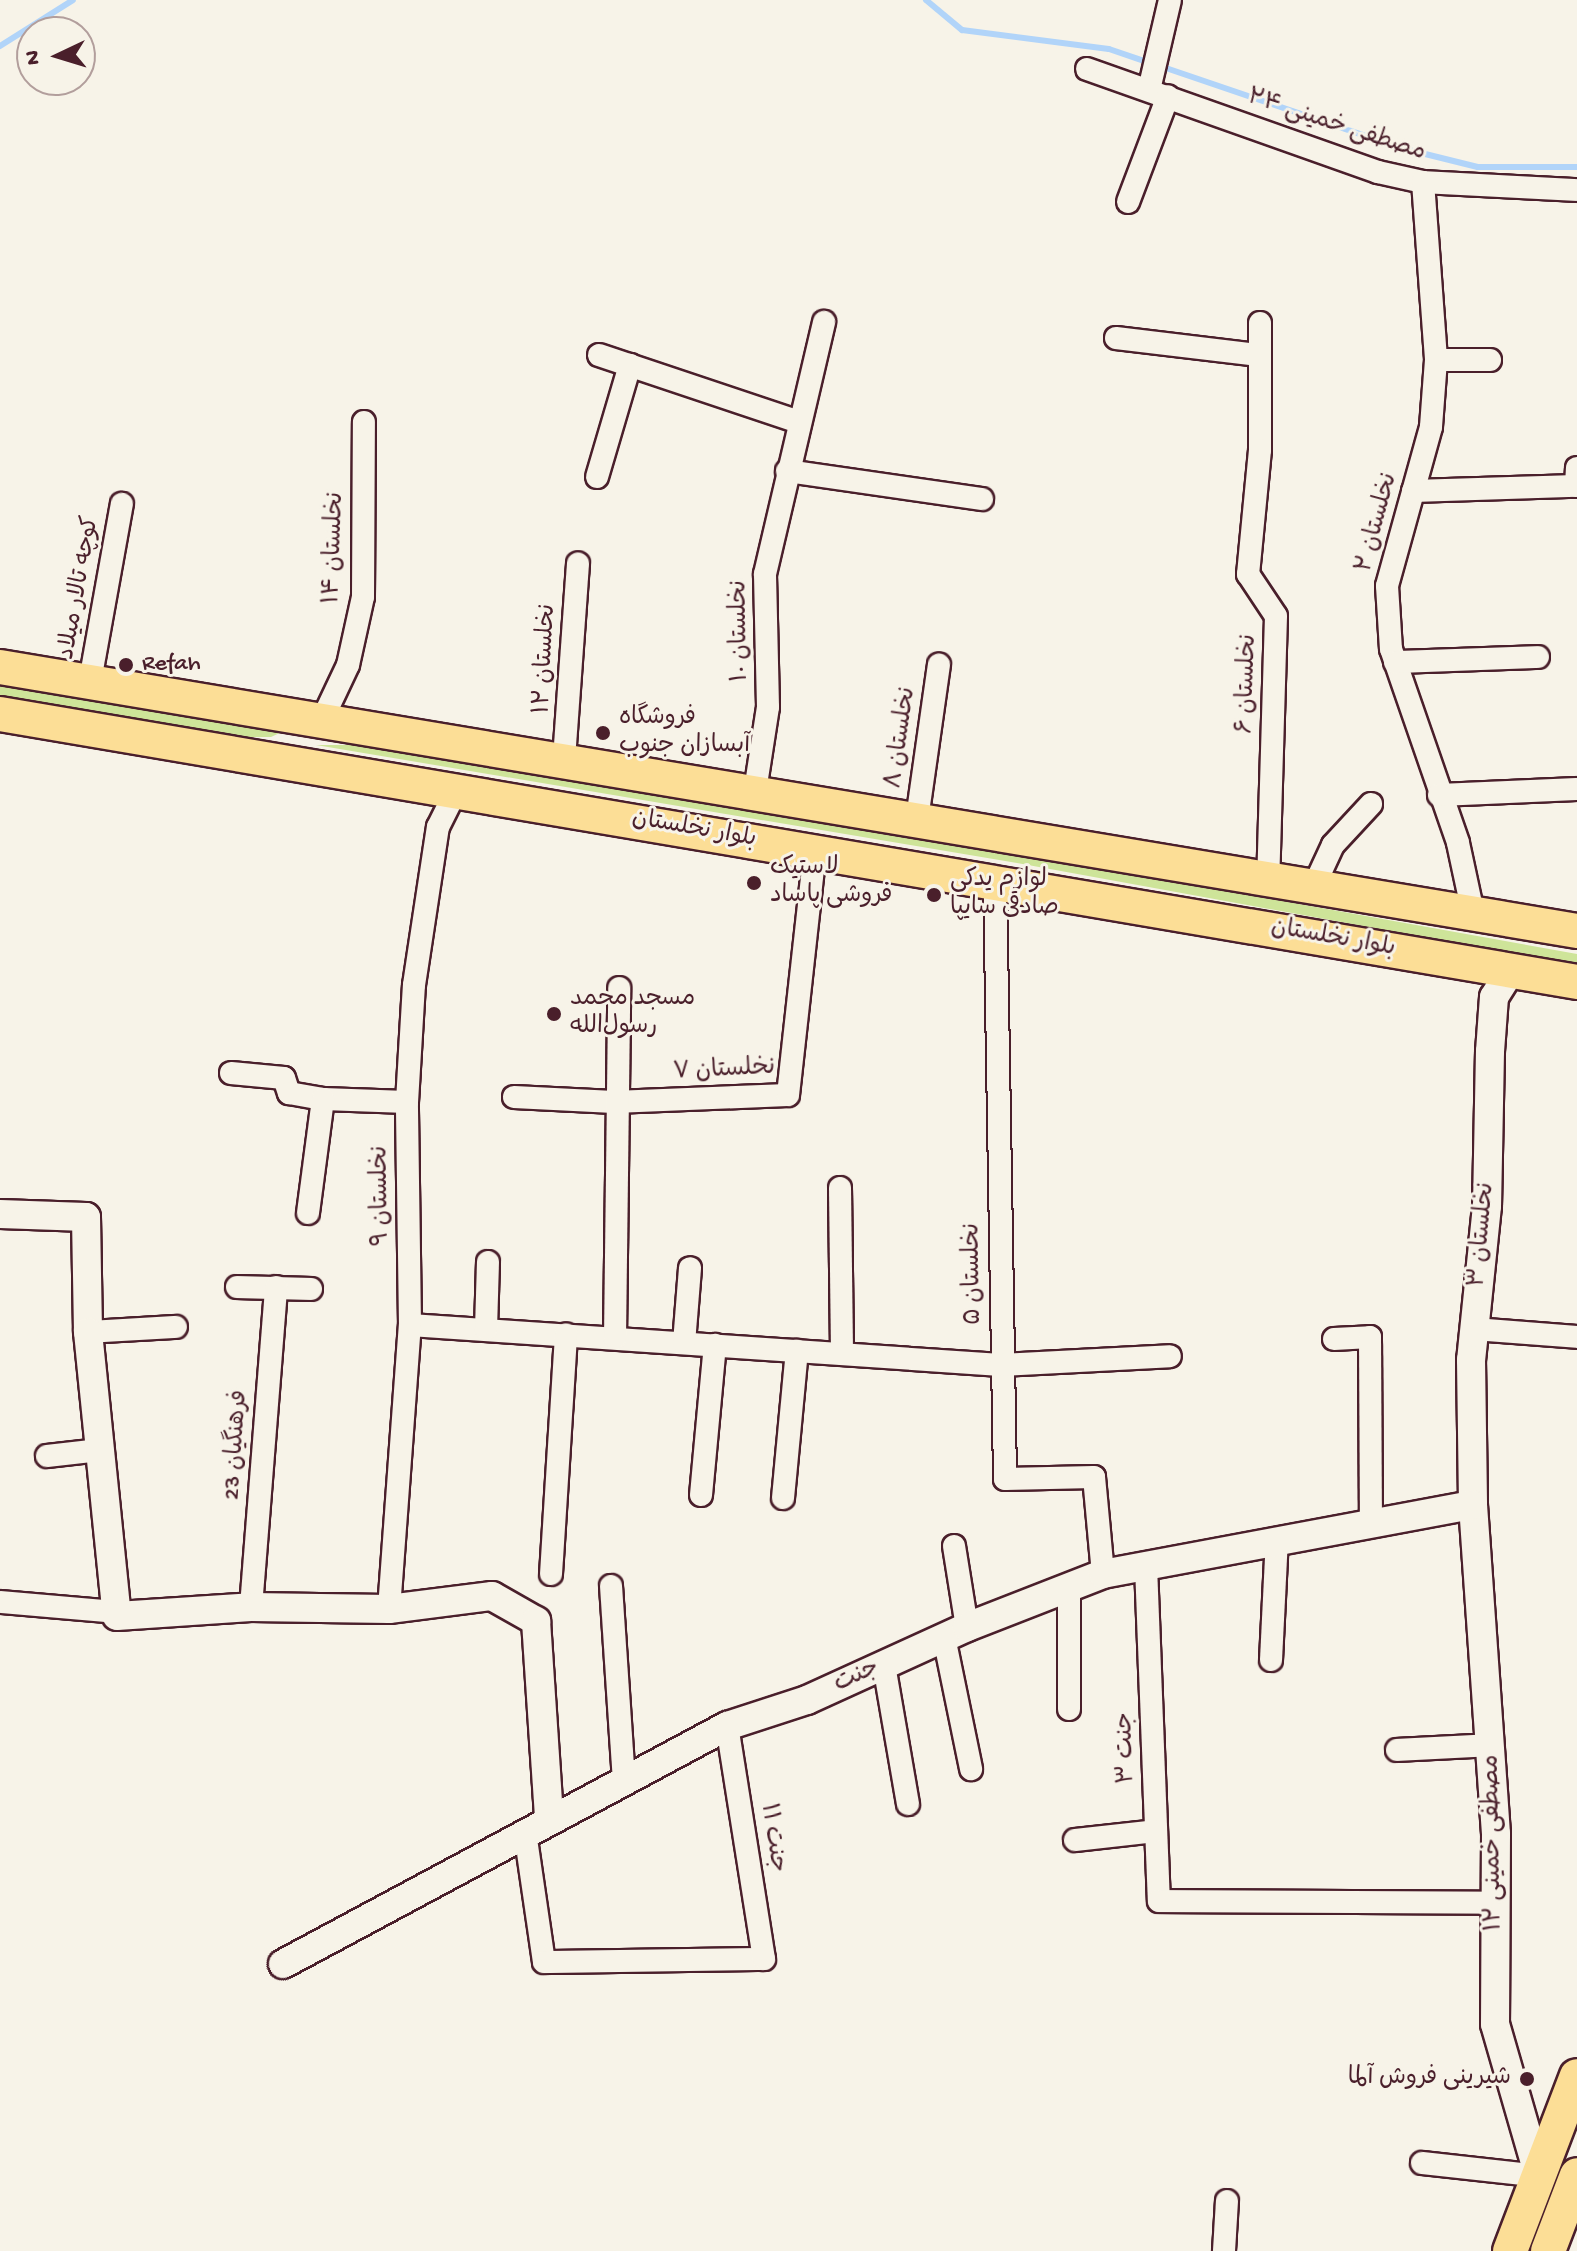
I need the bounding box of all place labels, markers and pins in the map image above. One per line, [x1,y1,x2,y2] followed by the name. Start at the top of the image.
[142,651,201,679] place label: Refah
[117,656,135,674] marker: Refah
[619,705,750,761] place label: فروشگاه آبسازان جنوب
[594,724,612,742] marker: فروشگاه آبسازان جنوب
[770,855,892,911] place label: لاستیک فروشی پاساد
[950,867,1059,923] place label: لوازم یدکی صادقی سایپا
[745,874,763,892] marker: لاستیک فروشی پاساد
[925,886,943,904] marker: لوازم یدکی صادقی سایپا
[570,986,695,1042] place label: مسجد محمد رسول‌الله
[545,1005,563,1023] marker: مسجد محمد رسول‌الله
[1348,2065,1511,2093] place label: شیرینی فروش آلما
[1518,2070,1536,2088] marker: شیرینی فروش آلما

